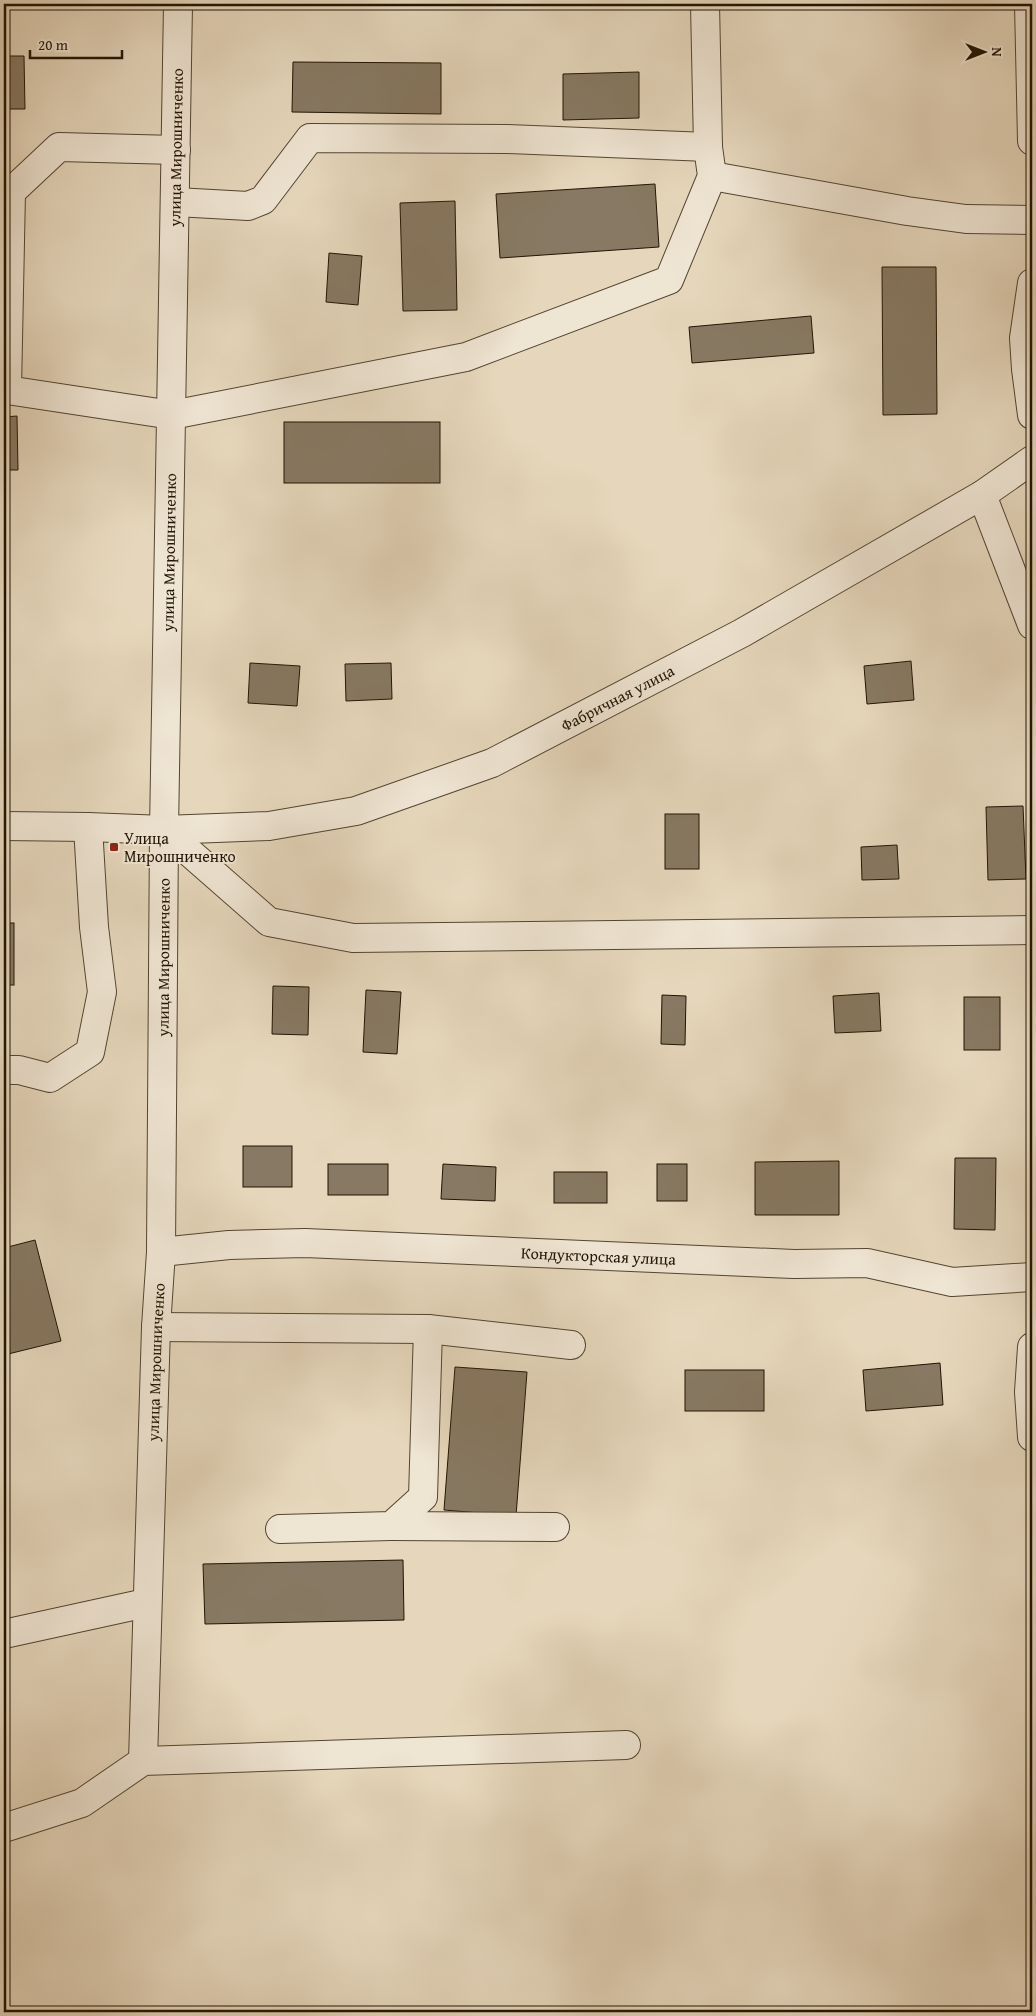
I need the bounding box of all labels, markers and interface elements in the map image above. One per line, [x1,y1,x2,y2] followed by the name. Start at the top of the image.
[30,28,122,60] scale bar
[958,28,1008,78] north arrow
[38,34,69,55] text: 20 m
[987,47,1007,57] text: N
[162,68,189,228] street label: улица Мирошниченко
[155,473,182,633] street label: улица Мирошниченко
[557,658,679,737] street label: Фабричная улица
[124,826,236,868] place label: Улица Мирошниченко
[108,841,120,853] marker: Улица Мирошниченко
[151,878,176,1038] street label: улица Мирошниченко
[520,1240,677,1271] street label: Кондукторская улица
[141,1282,171,1443] street label: улица Мирошниченко

